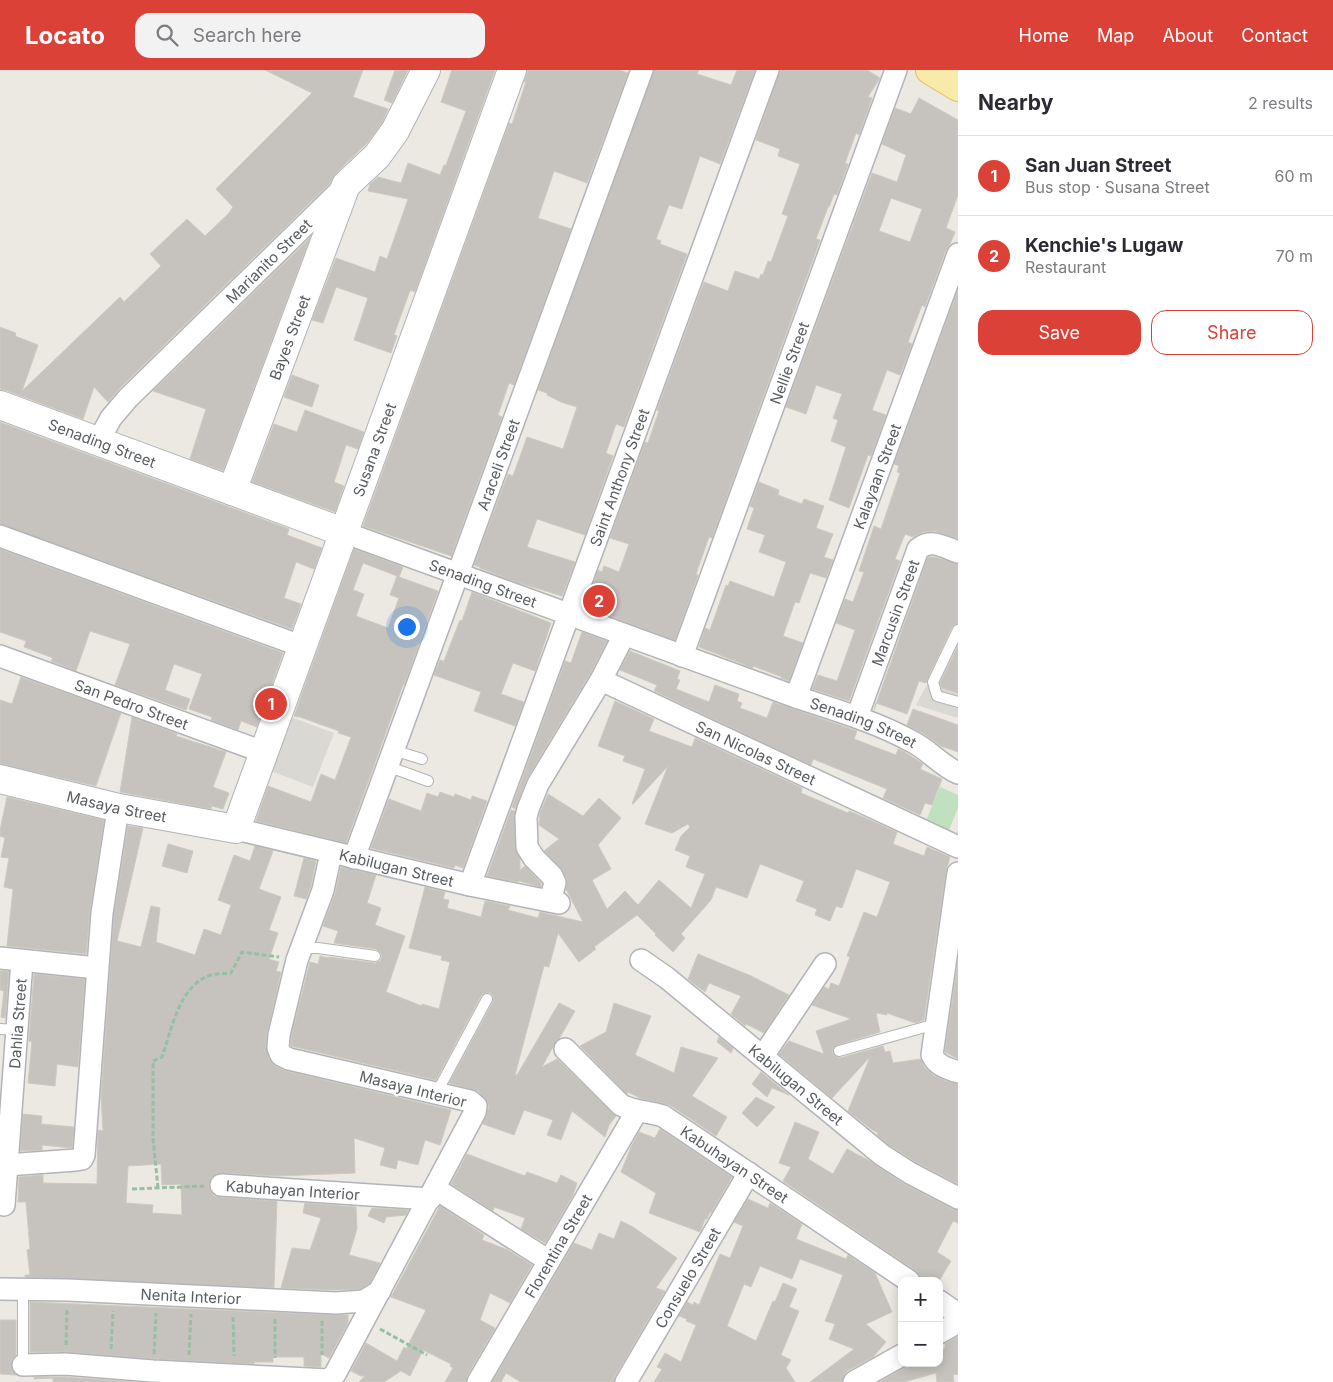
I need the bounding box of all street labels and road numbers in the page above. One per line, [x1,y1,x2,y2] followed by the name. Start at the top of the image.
[222,214,316,307] street label: Marianito Street
[265,292,314,383] street label: Bayes Street
[765,319,813,407] street label: Nellie Street
[348,400,400,499] street label: Susana Street
[585,406,653,549] street label: Saint Anthony Street
[46,414,159,471] street label: Senading Street
[472,416,523,513] street label: Araceli Street
[849,421,905,532] street label: Kalayaan Street
[427,555,540,611] street label: Senading Street
[867,557,923,668] street label: Marcusin Street
[72,675,191,733] street label: San Pedro Street
[808,693,920,752] street label: Senading Street
[693,716,819,789] street label: San Nicolas Street
[65,786,168,826] street label: Masaya Street
[337,845,456,890] street label: Kabilugan Street
[5,978,30,1069] street label: Dahlia Street
[745,1040,847,1129] street label: Kabilugan Street
[358,1067,469,1112] street label: Masaya Interior
[677,1121,792,1207] street label: Kabuhayan Street
[225,1176,361,1204] street label: Kabuhayan Interior
[520,1190,596,1301] street label: Florentina Street
[650,1224,724,1331] street label: Consuelo Street
[140,1284,242,1308] street label: Nenita Interior

